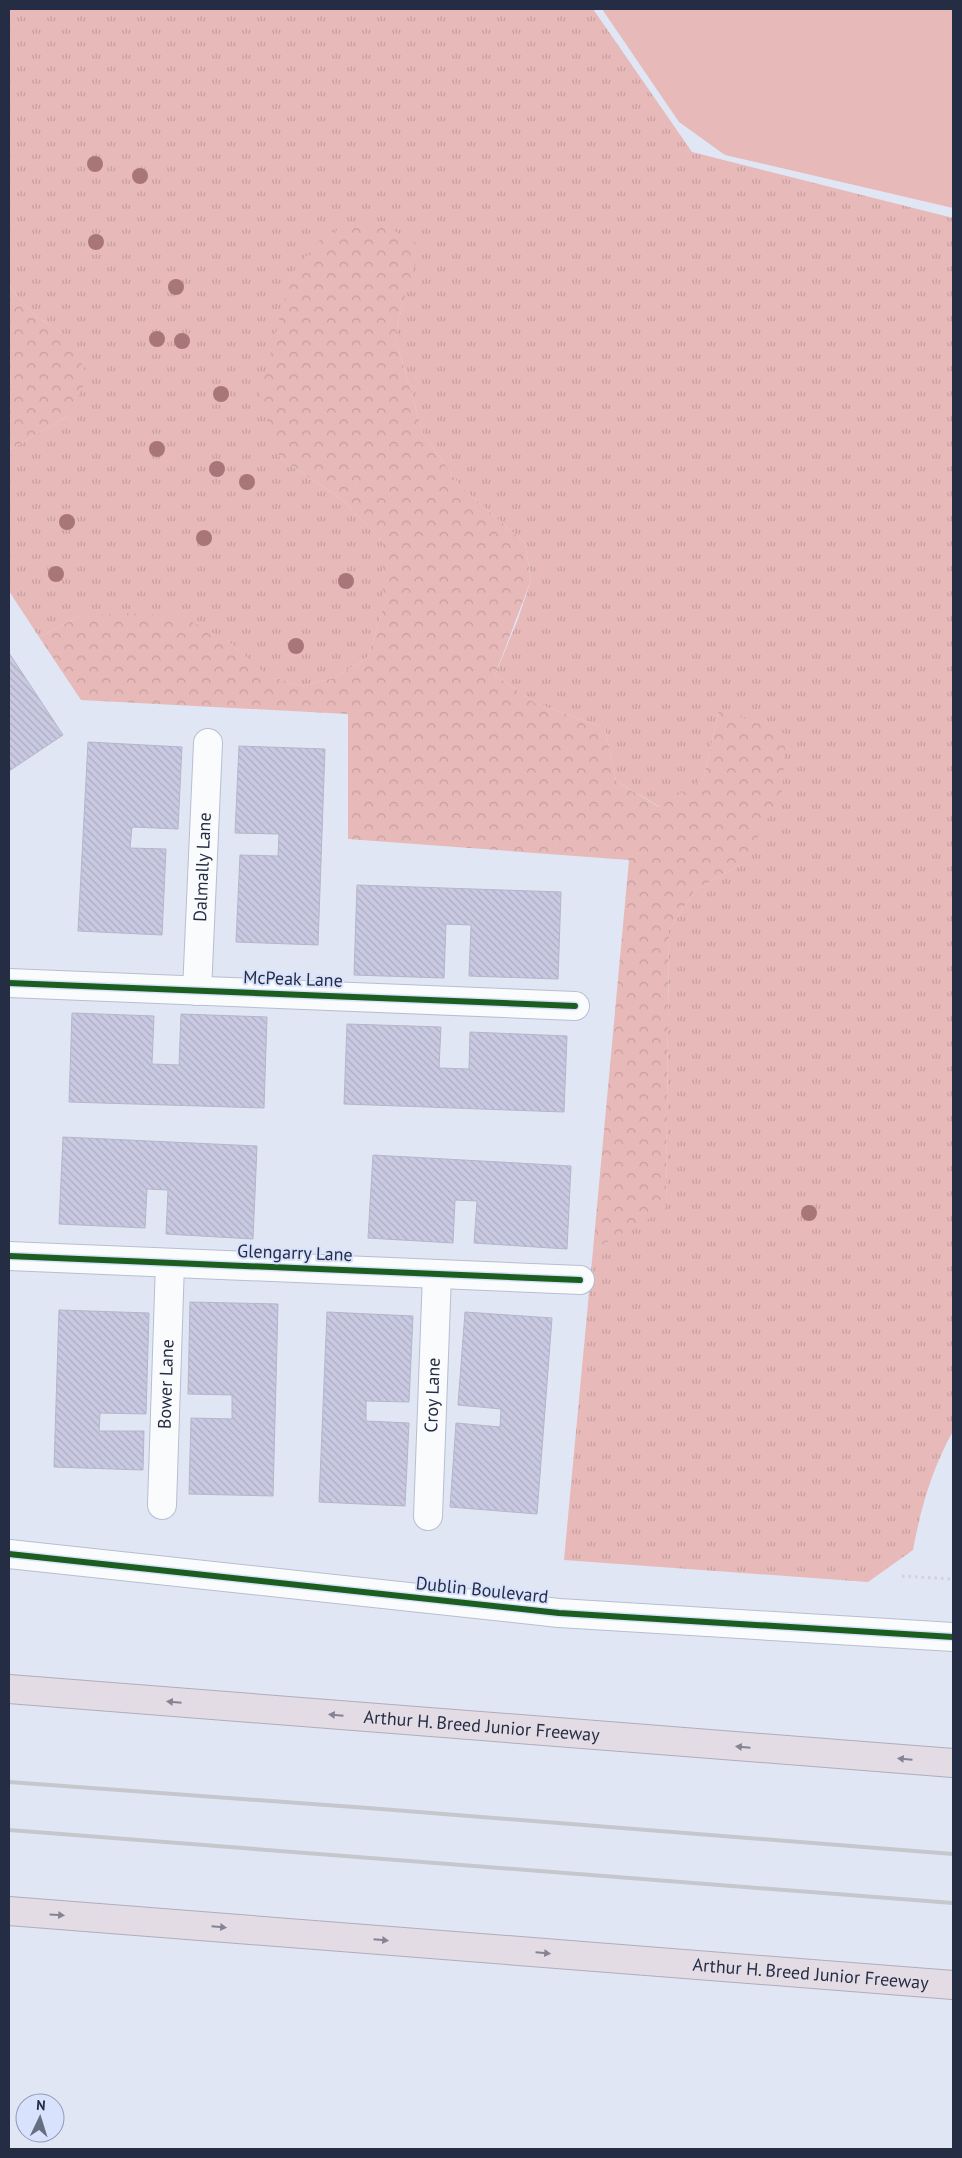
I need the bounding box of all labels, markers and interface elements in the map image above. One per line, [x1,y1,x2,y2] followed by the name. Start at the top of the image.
[188,812,216,922] street label: Dalmally Lane
[243,965,343,992] street label: McPeak Lane
[237,1239,353,1266] street label: Glengarry Lane
[153,1339,178,1429] street label: Bower Lane
[419,1357,445,1433] street label: Croy Lane
[415,1571,549,1608] street label: Dublin Boulevard
[166,1698,182,1706] one-way arrow
[363,1705,601,1746] street label: Arthur H. Breed Junior Freeway
[328,1710,344,1718] one-way arrow
[734,1742,750,1750] one-way arrow
[896,1755,912,1763] one-way arrow
[50,1911,66,1919] one-way arrow
[212,1924,228,1932] one-way arrow
[374,1936,390,1944] one-way arrow
[536,1949,552,1957] one-way arrow
[692,1953,930,1994] street label: Arthur H. Breed Junior Freeway
[15,2093,65,2143] north arrow
[36,2096,46,2114] text: N

